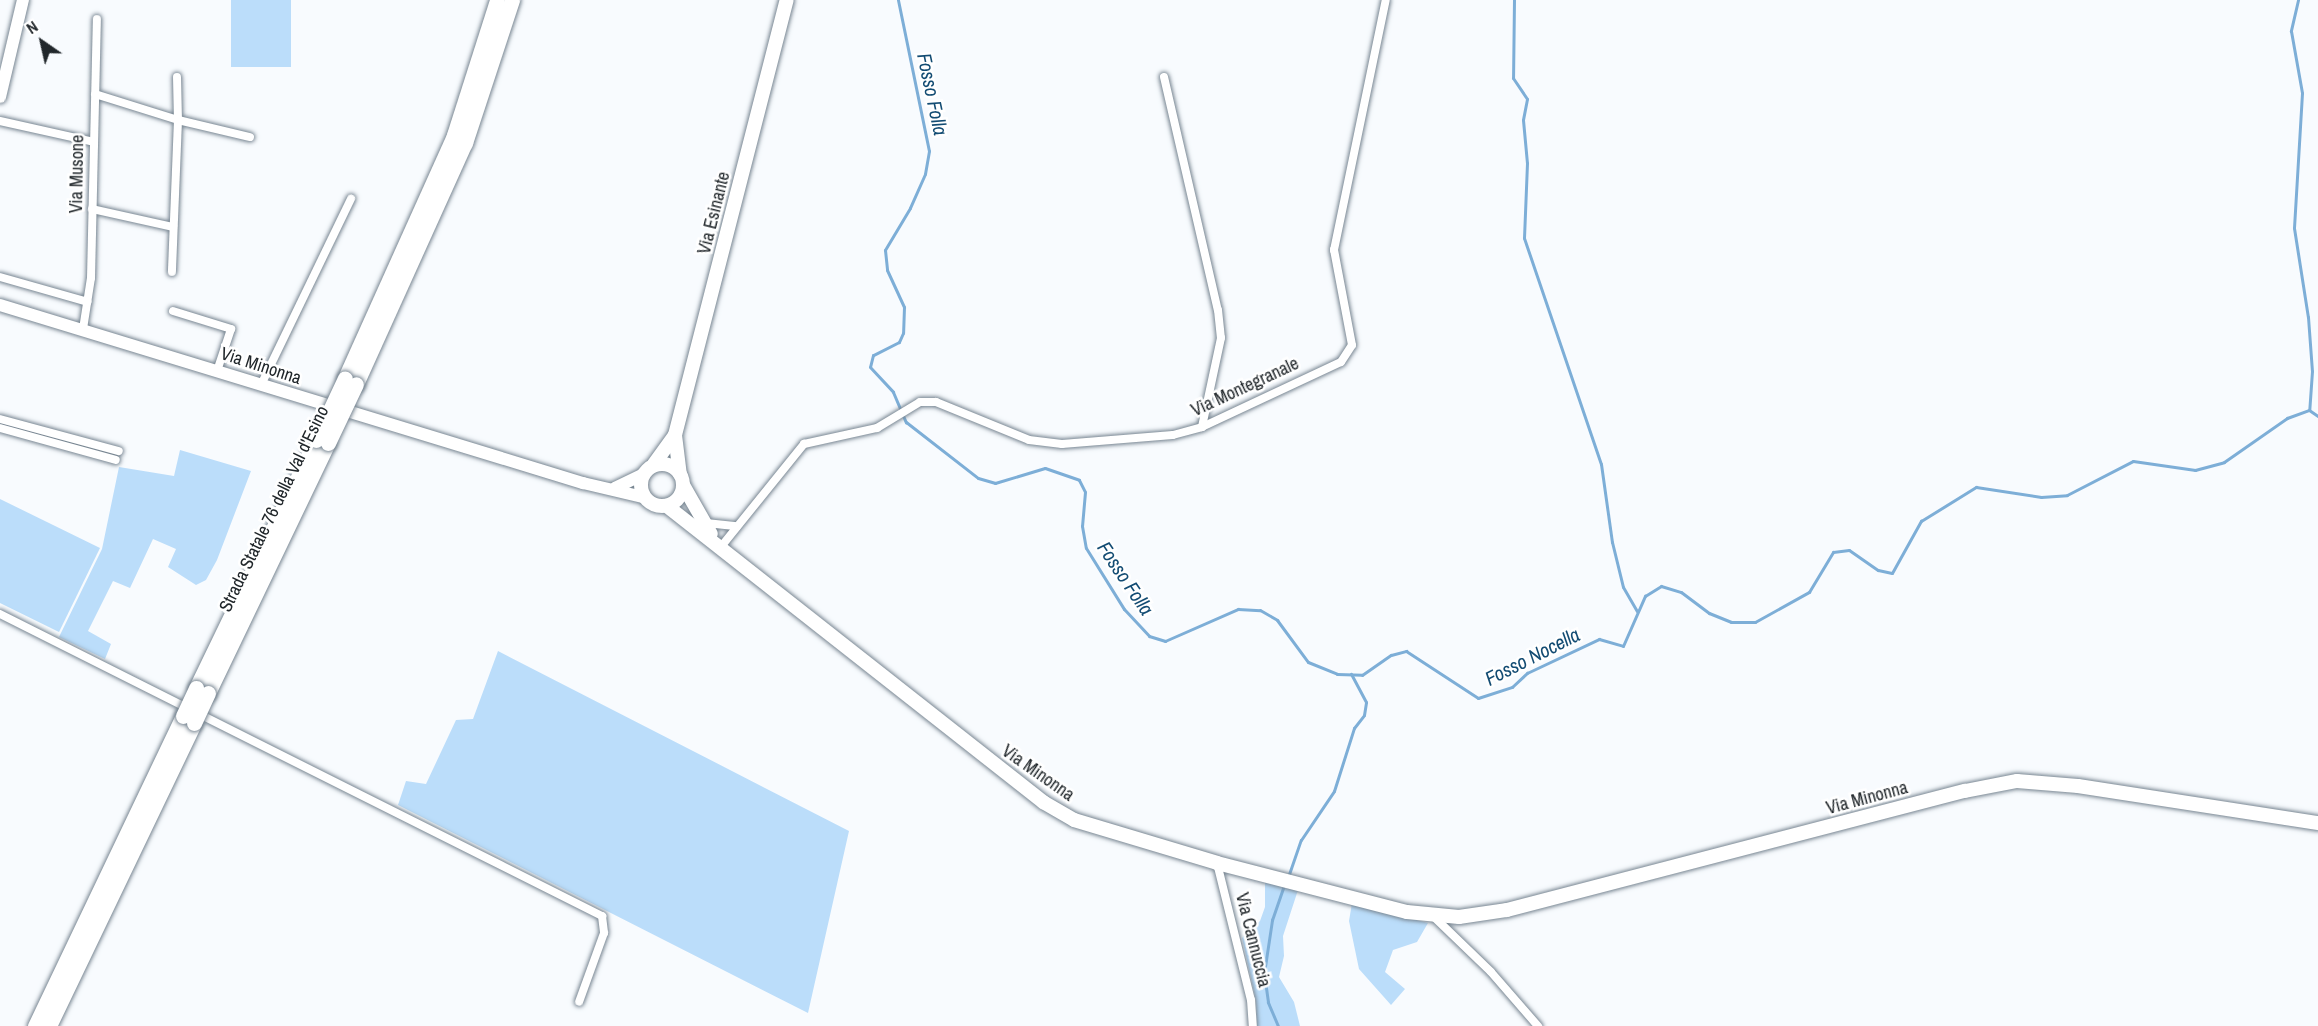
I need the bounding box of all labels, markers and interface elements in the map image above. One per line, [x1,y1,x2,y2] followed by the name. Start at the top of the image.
[12,12,72,72] north arrow
[22,15,42,39] text: N
[913,51,953,137] water label: Fosso Folla
[66,135,88,213] street label: Via Musone
[693,170,735,256] street label: Via Esinante
[218,343,304,389] street label: Via Minonna
[1188,353,1302,421] street label: Via Montegranale
[215,402,333,616] street label: Strada Statale 76 della Val d'Esino
[1093,537,1159,619] water label: Fosso Folla
[1481,622,1583,690] water label: Fosso Nocella
[998,740,1078,806] street label: Via Minonna
[1824,777,1910,819] street label: Via Minonna
[1231,891,1275,989] street label: Via Cannuccia

